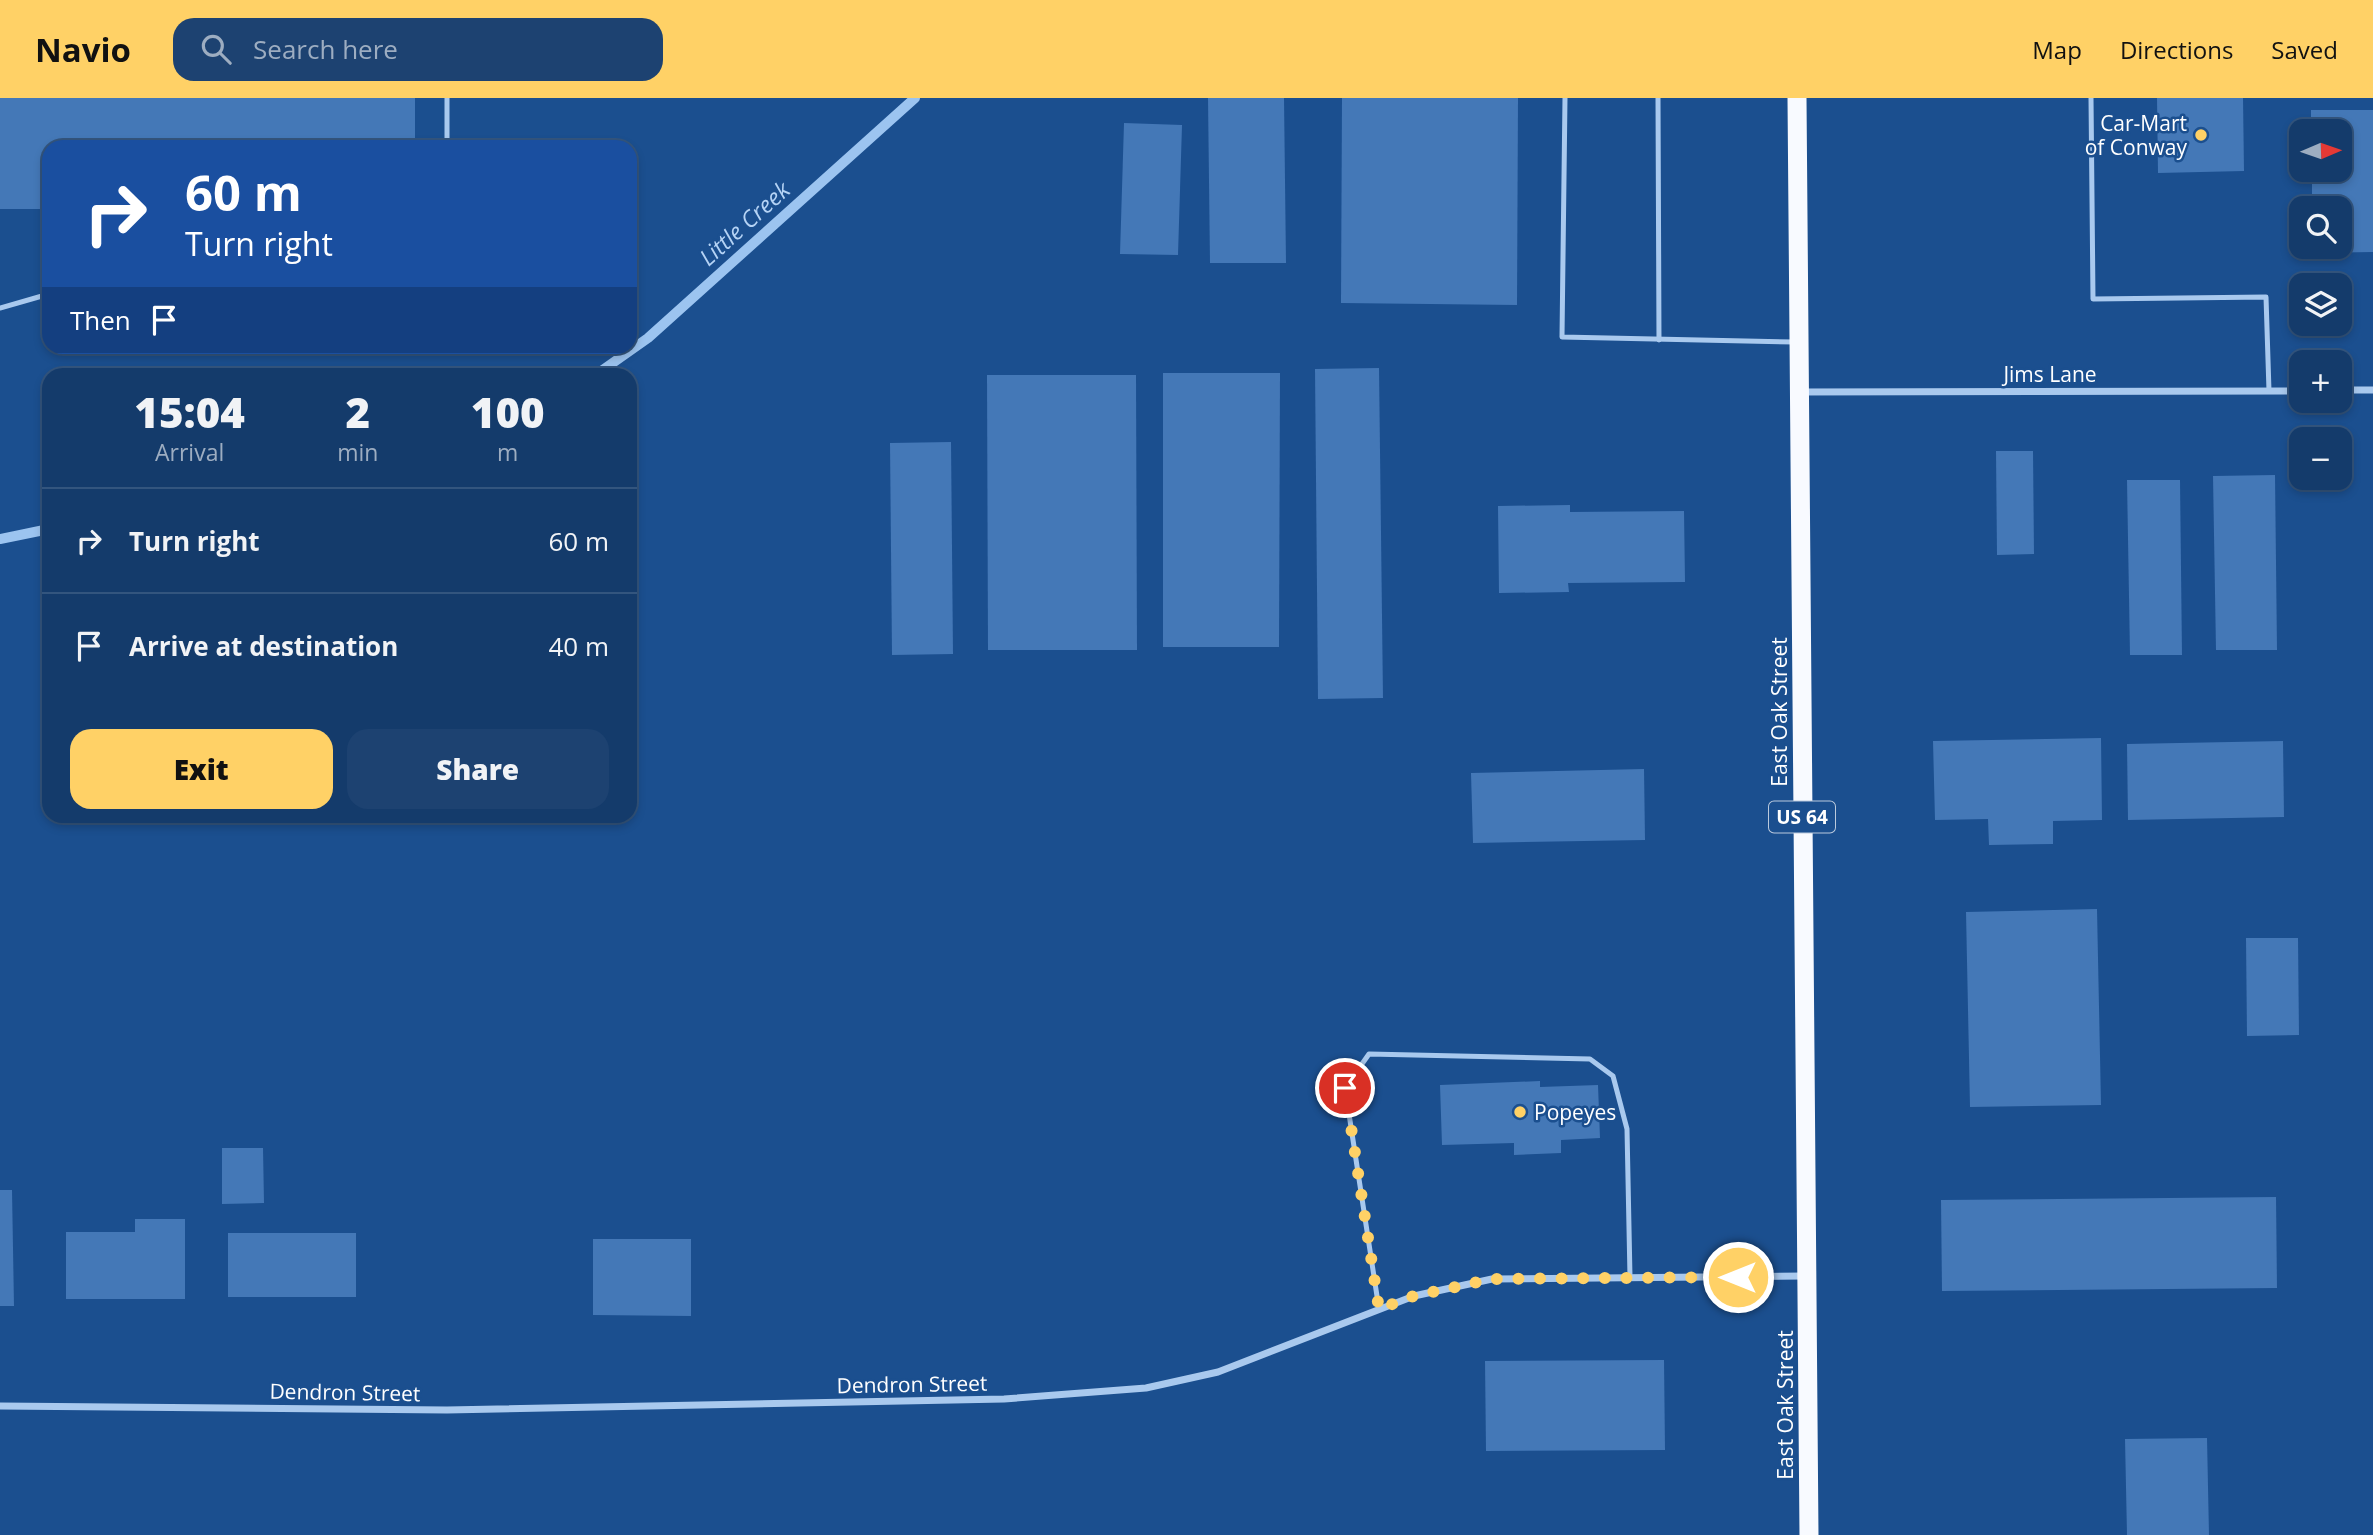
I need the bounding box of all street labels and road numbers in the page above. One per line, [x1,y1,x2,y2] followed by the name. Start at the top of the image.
[2001,360,2097,388] street label: Jims Lane
[1765,637,1793,787] street label: East Oak Street
[1769,802,1835,832] road number: US 64
[1771,1330,1799,1480] street label: East Oak Street
[836,1369,988,1399] street label: Dendron Street
[269,1377,421,1407] street label: Dendron Street

